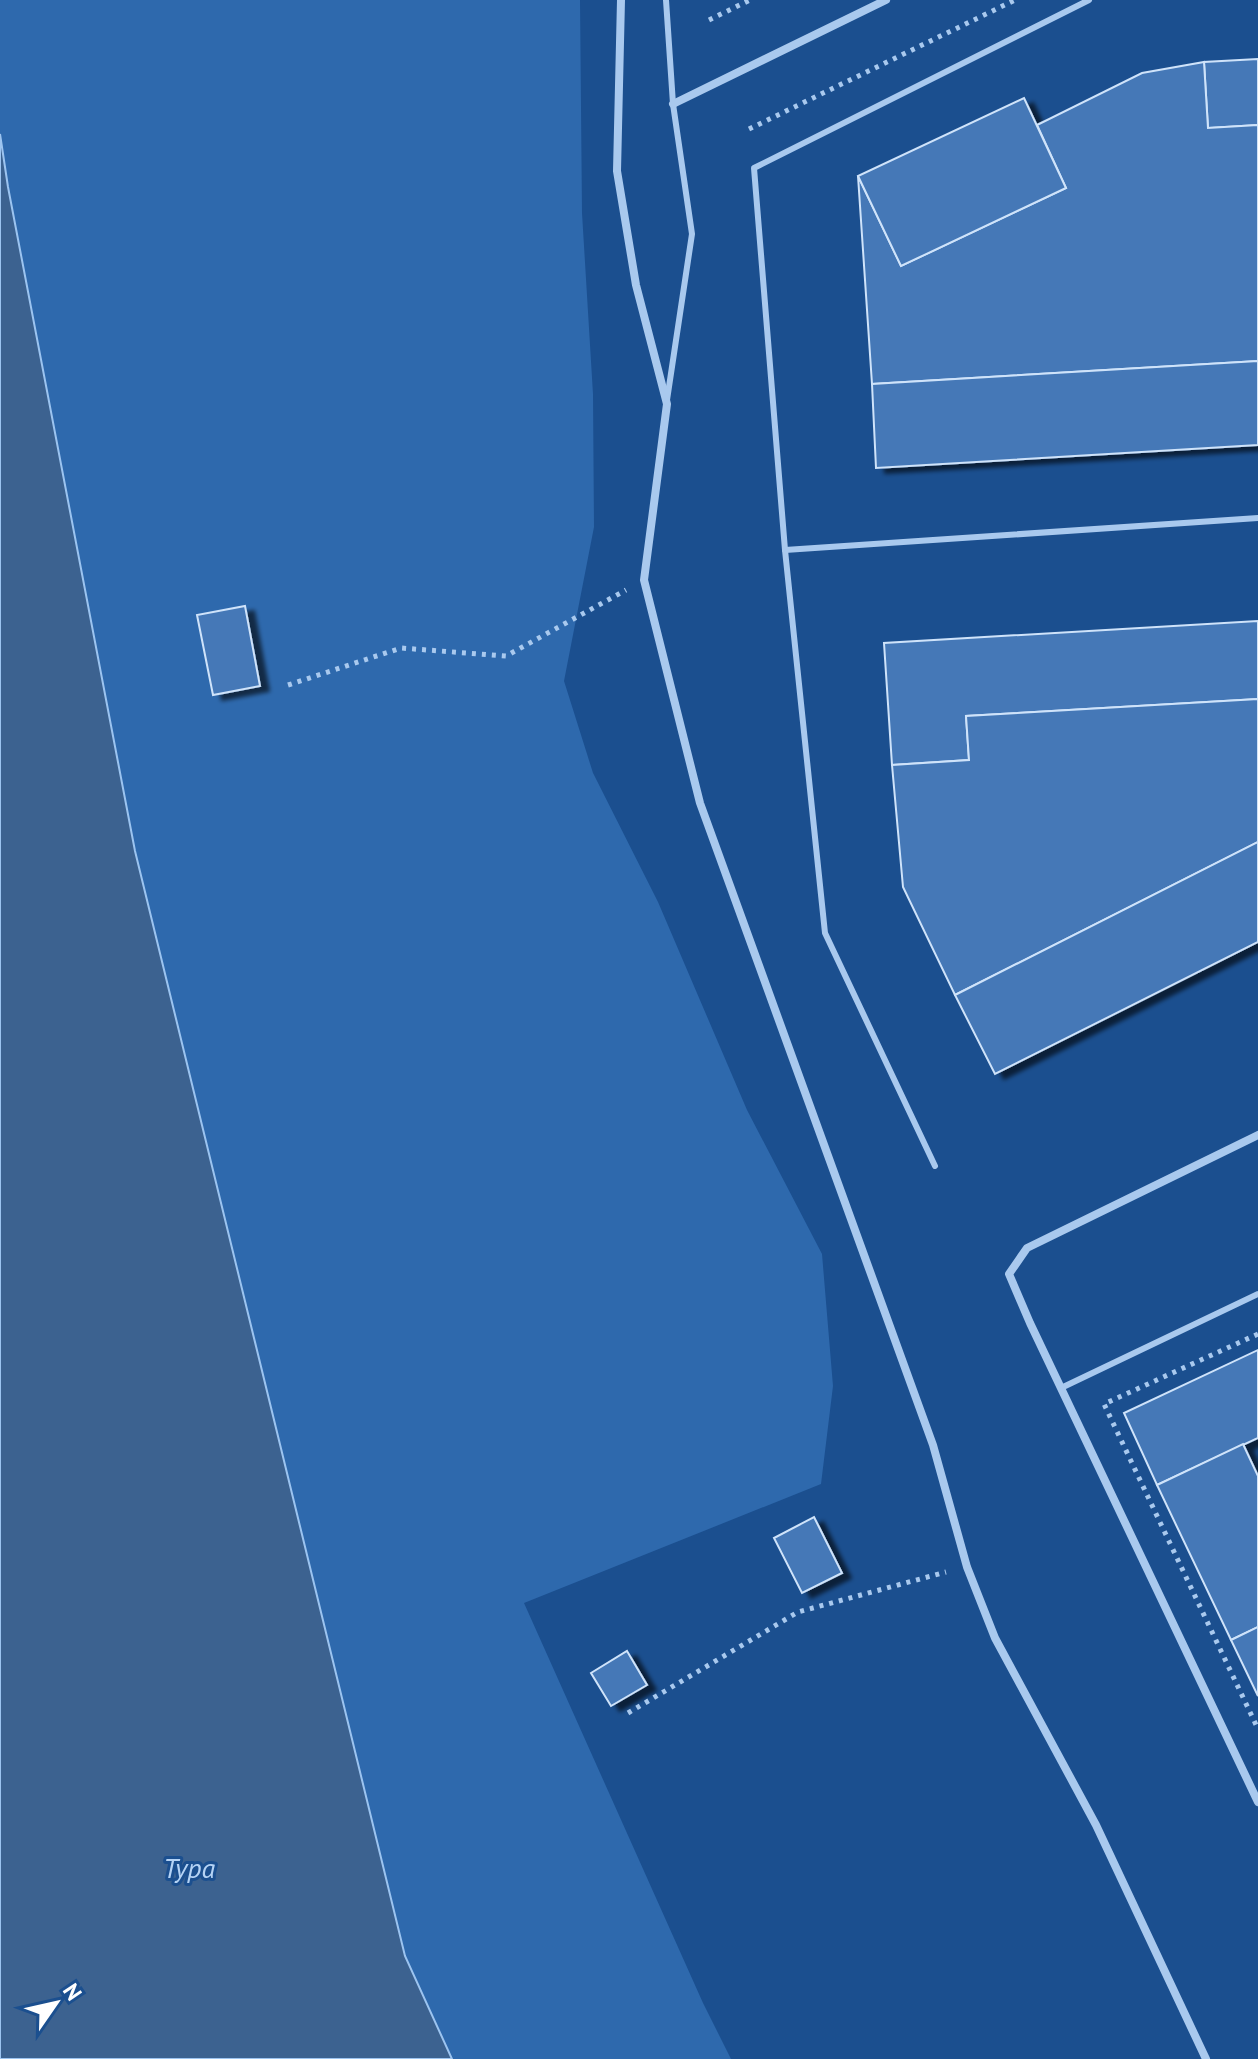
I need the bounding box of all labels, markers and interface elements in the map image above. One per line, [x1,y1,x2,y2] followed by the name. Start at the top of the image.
[163,1849,215,1886] water label: Тура
[16,1963,96,2043] north arrow
[57,1978,88,2006] text: N

